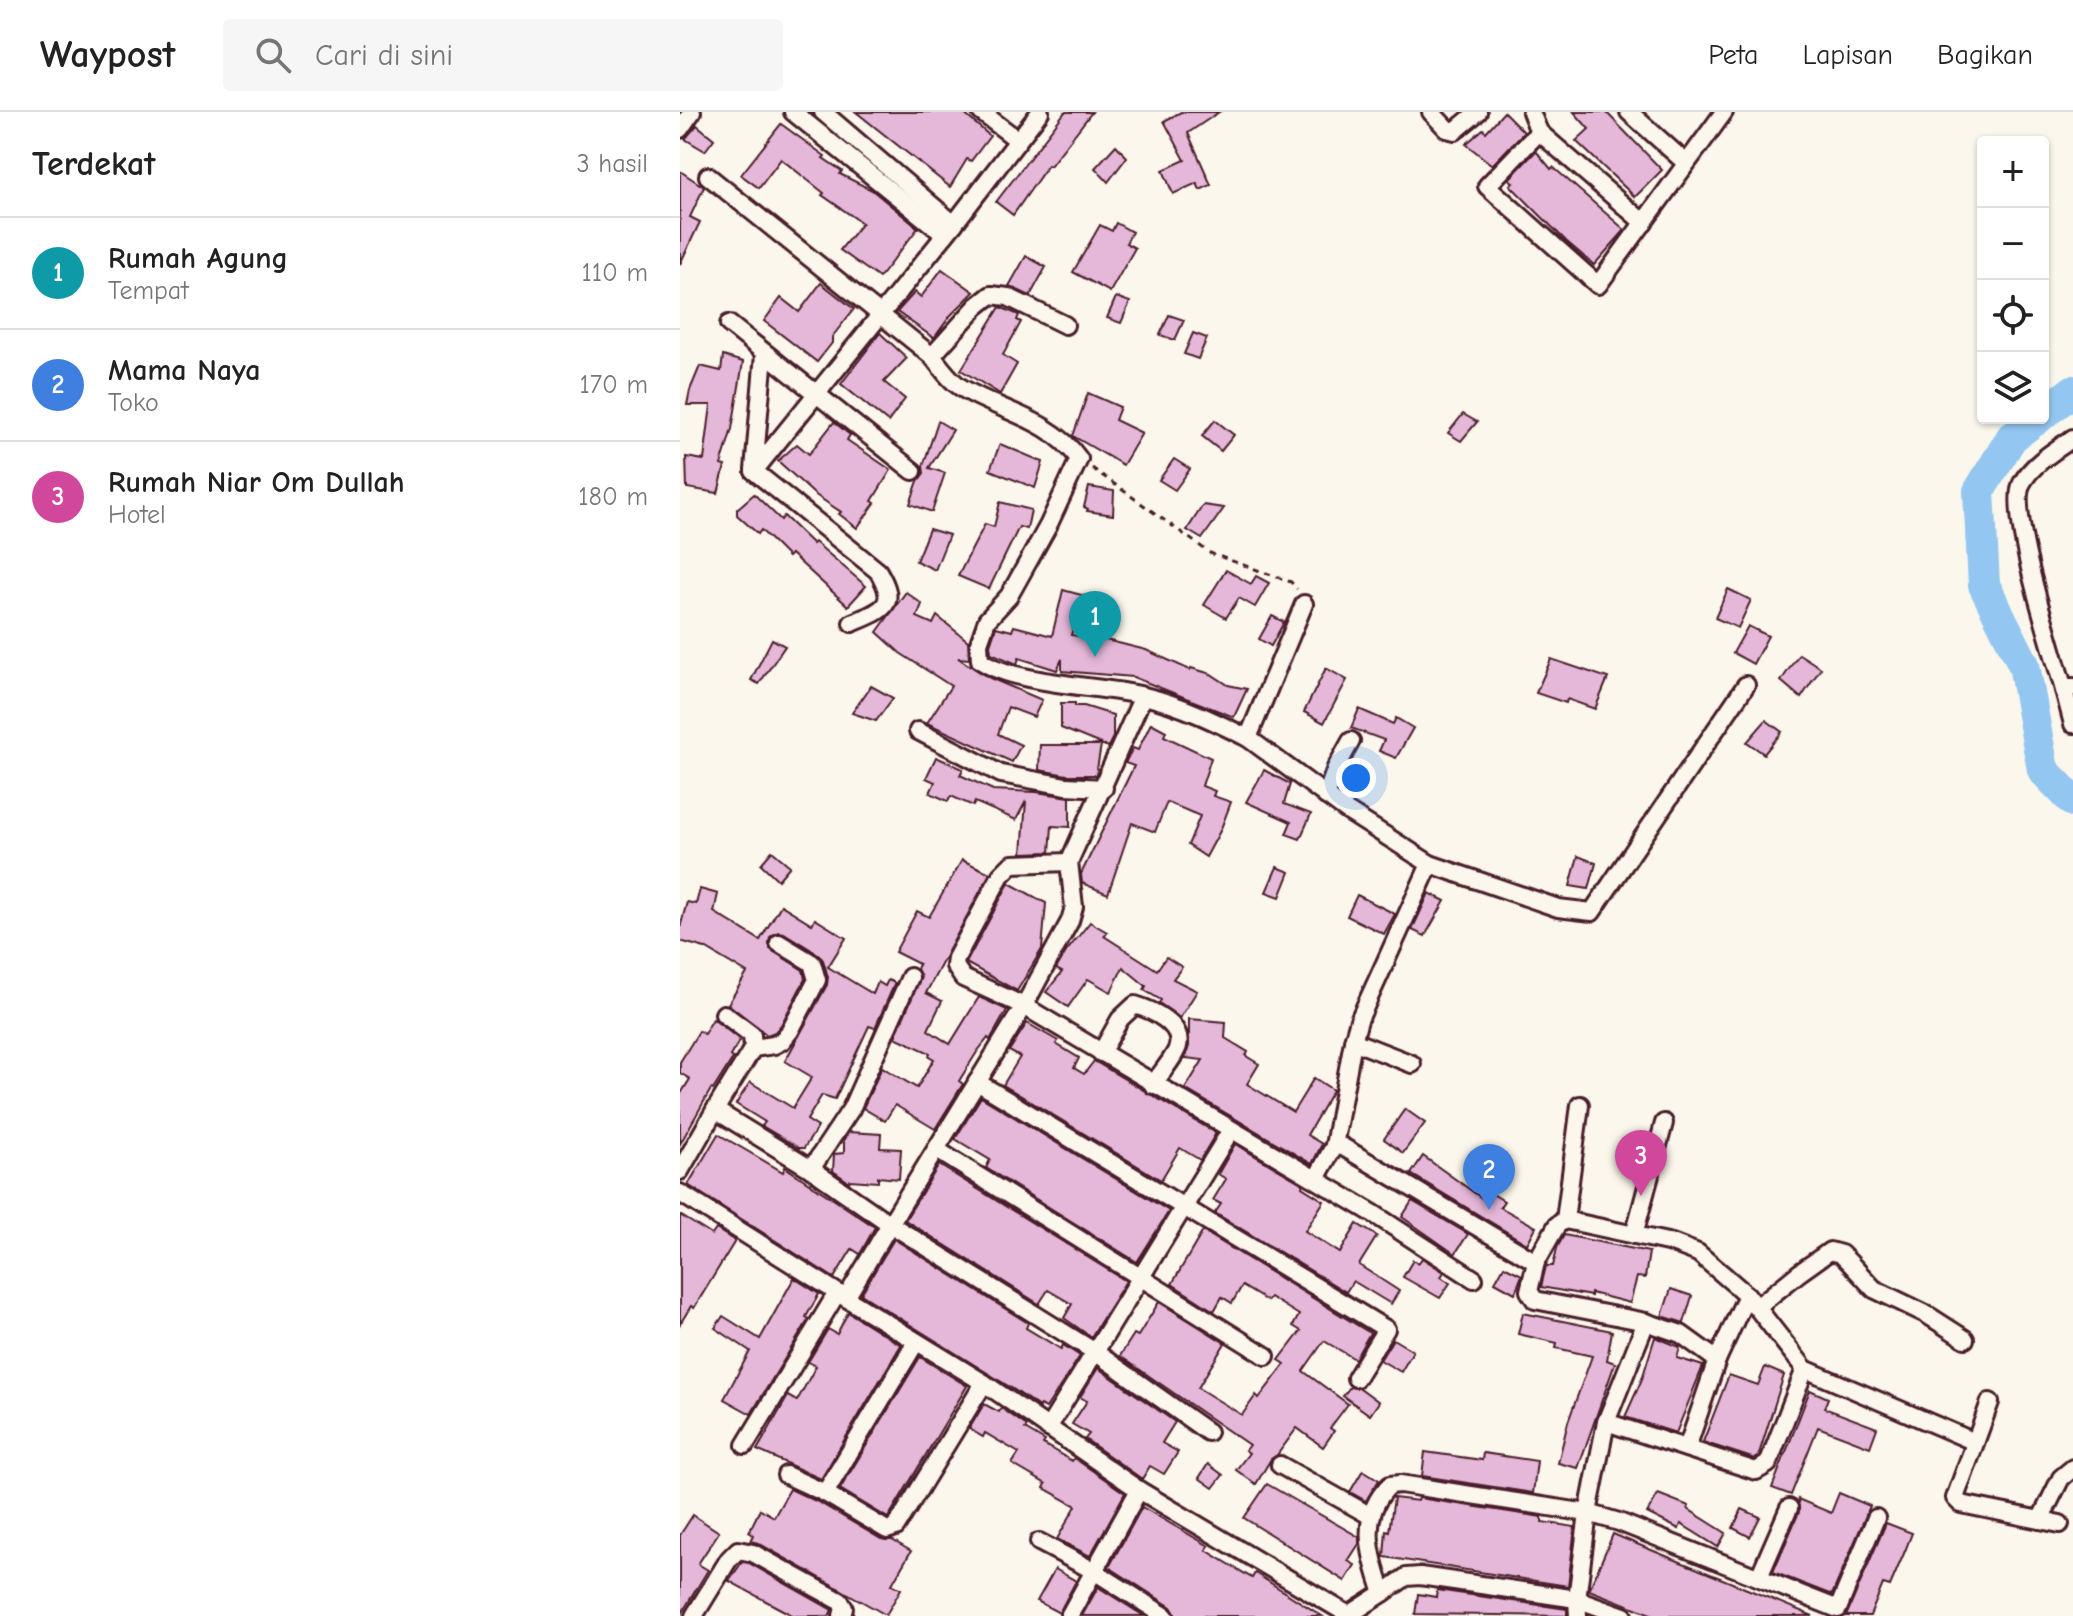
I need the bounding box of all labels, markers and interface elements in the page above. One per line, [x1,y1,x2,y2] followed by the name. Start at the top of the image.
[223,19,783,91] search box
[40,33,175,77] text: Waypost
[251,33,295,77] icon: search
[315,38,453,73] text: Cari di sini
[1708,39,1758,71] text: Peta
[1802,39,1893,71] text: Lapisan
[1937,39,2033,71] text: Bagikan
[1977,136,2049,424] map controls
[1977,136,2049,208] button: +
[32,144,155,184] text: Terdekat
[576,149,648,179] text: 3 hasil
[1977,208,2049,280] button: −
[108,241,288,276] text: Rumah Agung
[53,258,63,288] text: 1
[581,258,648,288] text: 110 m
[108,276,189,306] text: Tempat
[1977,280,2049,352] button: locate
[1977,352,2049,424] button: layers
[108,353,261,388] text: Mama Naya
[52,370,64,400] text: 2
[579,370,648,400] text: 170 m
[108,388,159,418] text: Toko
[108,465,405,500] text: Rumah Niar Om Dullah
[52,482,64,512] text: 3
[578,482,648,512] text: 180 m
[108,500,166,530] text: Hotel
[1069,591,1121,657] pin: 1
[1336,758,1376,798] your location
[1615,1130,1667,1196] pin: 3
[1463,1144,1515,1210] pin: 2

